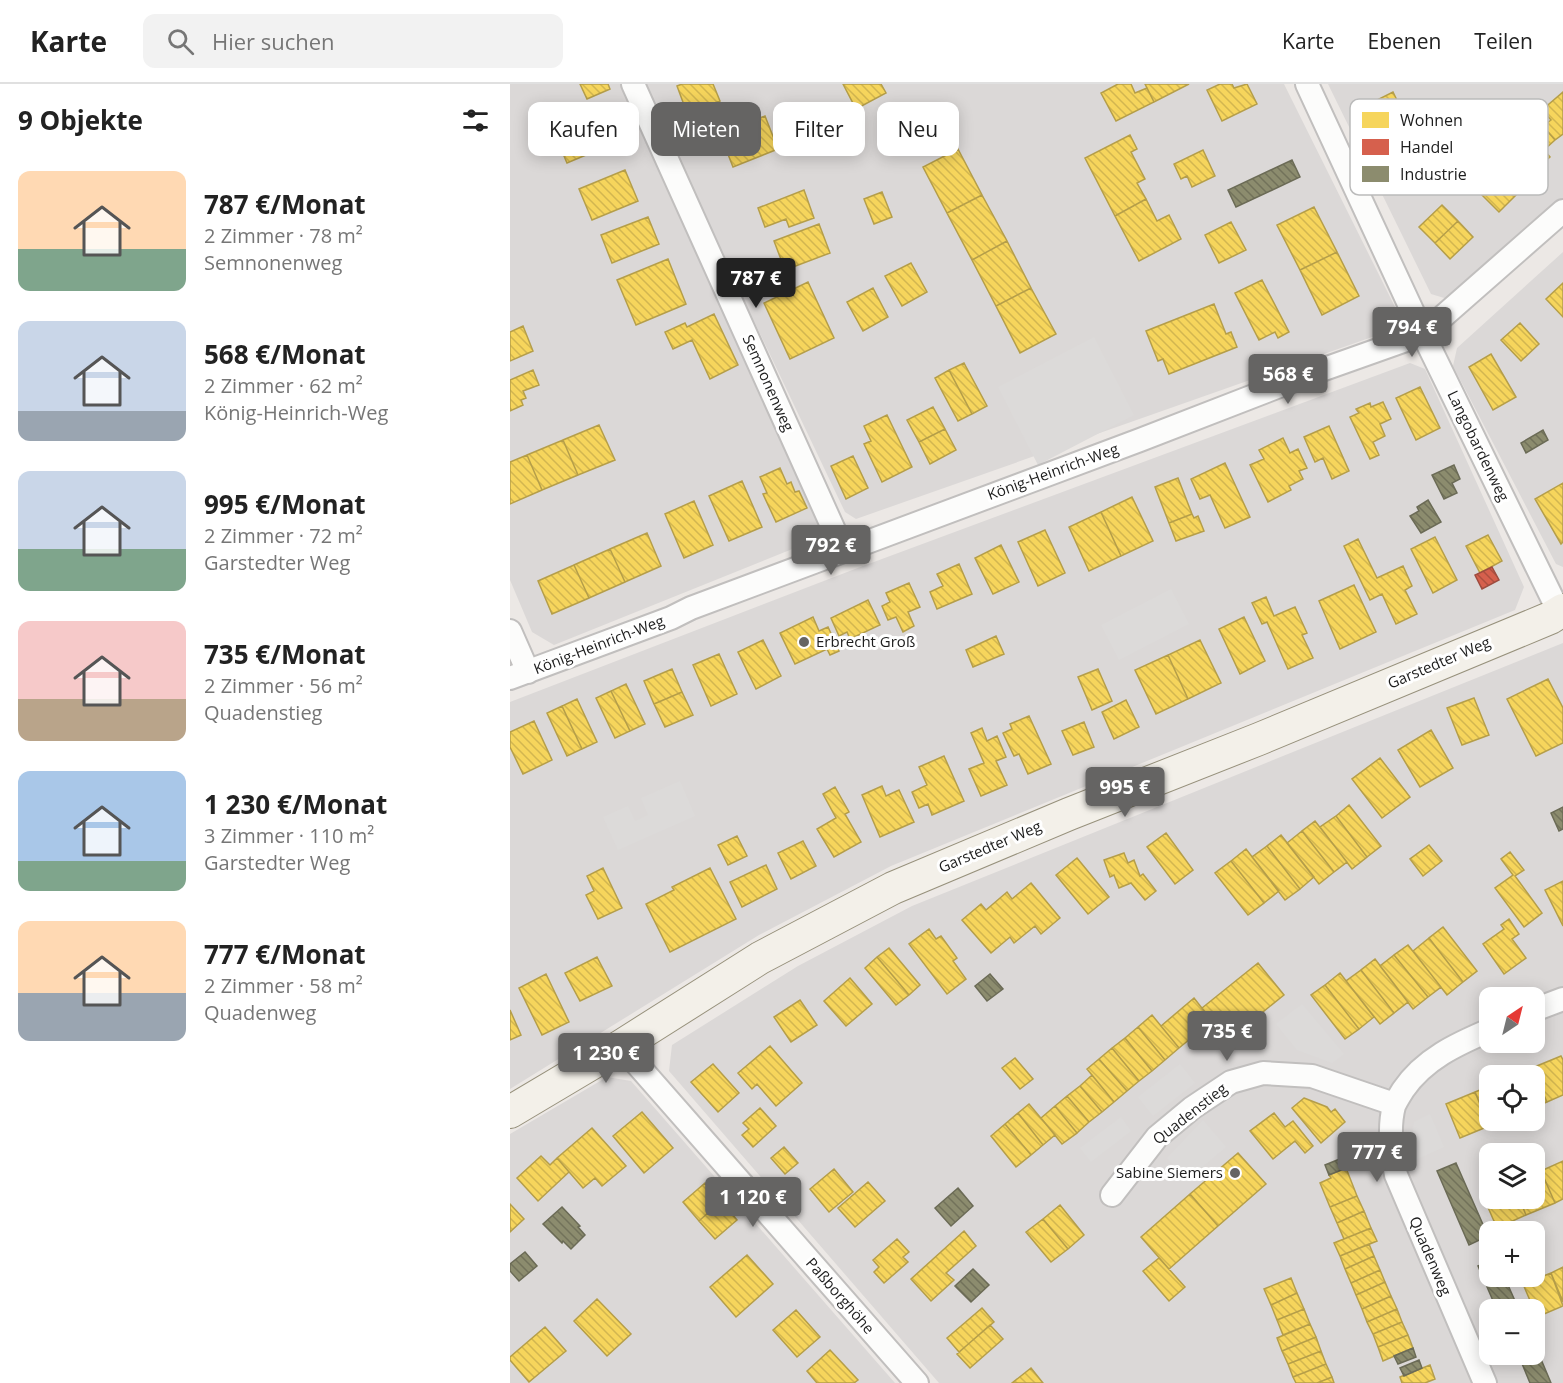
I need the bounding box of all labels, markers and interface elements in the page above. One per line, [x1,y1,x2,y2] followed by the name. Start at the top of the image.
[143,14,563,68] search box
[30,22,107,60] text: Karte
[164,25,197,58] icon: search
[212,26,335,56] text: Hier suchen
[1282,27,1335,55] text: Karte
[1368,27,1441,55] text: Ebenen
[1474,27,1533,55] text: Teilen
[1350,99,1548,195] legend
[18,102,143,138] text: 9 Objekte
[528,102,639,156] chip: Kaufen
[651,102,761,156] chip: Mieten
[773,102,865,156] chip: Filter
[877,102,959,156] chip: Neu
[459,104,492,137] icon: filters
[1400,109,1463,131] text: Wohnen
[1400,136,1453,158] text: Handel
[1400,163,1467,185] text: Industrie
[204,186,366,222] text: 787 €/Monat
[66,195,138,267] icon: home
[204,222,363,249] text: 2 Zimmer · 78 m²
[204,249,342,276] text: Semnonenweg
[714,258,798,309] pin: 787 €
[731,264,781,291] text: 787 €
[1370,307,1454,358] pin: 794 €
[1387,313,1437,340] text: 794 €
[739,331,799,434] street label: Semnonenweg
[204,336,366,372] text: 568 €/Monat
[66,345,138,417] icon: home
[1246,354,1330,405] pin: 568 €
[1263,360,1313,387] text: 568 €
[204,372,363,399] text: 2 Zimmer · 62 m²
[1443,387,1514,504] street label: Langobardenweg
[204,399,388,426] text: König-Heinrich-Weg
[984,438,1121,504] street label: König-Heinrich-Weg
[204,486,366,522] text: 995 €/Monat
[66,495,138,567] icon: home
[204,522,363,549] text: 2 Zimmer · 72 m²
[789,525,873,576] pin: 792 €
[806,531,856,558] text: 792 €
[204,549,350,576] text: Garstedter Weg
[531,610,667,678] street label: König-Heinrich-Weg
[816,631,915,651] place label: Erbrecht Groß
[1384,631,1493,693] street label: Garstedter Weg
[797,635,811,649] marker: Erbrecht Groß
[204,636,366,672] text: 735 €/Monat
[66,645,138,717] icon: home
[204,672,363,699] text: 2 Zimmer · 56 m²
[204,699,322,726] text: Quadenstieg
[1083,767,1167,818] pin: 995 €
[1100,773,1150,800] text: 995 €
[204,786,387,822] text: 1 230 €/Monat
[66,795,138,867] icon: home
[935,815,1044,877] street label: Garstedter Weg
[204,822,374,849] text: 3 Zimmer · 110 m²
[204,849,350,876] text: Garstedter Weg
[204,936,366,972] text: 777 €/Monat
[66,945,138,1017] icon: home
[204,972,363,999] text: 2 Zimmer · 58 m²
[1479,987,1545,1053] north arrow
[1479,987,1545,1365] map controls
[204,999,316,1026] text: Quadenweg
[1185,1011,1269,1062] pin: 735 €
[1202,1017,1252,1044] text: 735 €
[551,1033,661,1084] pin: 1 230 €
[572,1039,640,1066] text: 1 230 €
[1479,1065,1545,1131] button: locate
[1148,1078,1231,1148] street label: Quadenstieg
[1335,1132,1419,1183] pin: 777 €
[1352,1138,1402,1165] text: 777 €
[1479,1143,1545,1209] button: layers
[1116,1162,1223,1182] place label: Sabine Siemers
[1228,1166,1242,1180] marker: Sabine Siemers
[698,1177,808,1228] pin: 1 120 €
[719,1183,787,1210] text: 1 120 €
[1405,1213,1457,1298] street label: Quadenweg
[1479,1221,1545,1287] button: +
[802,1253,879,1338] street label: Paßborghöhe
[1479,1299,1545,1365] button: −

